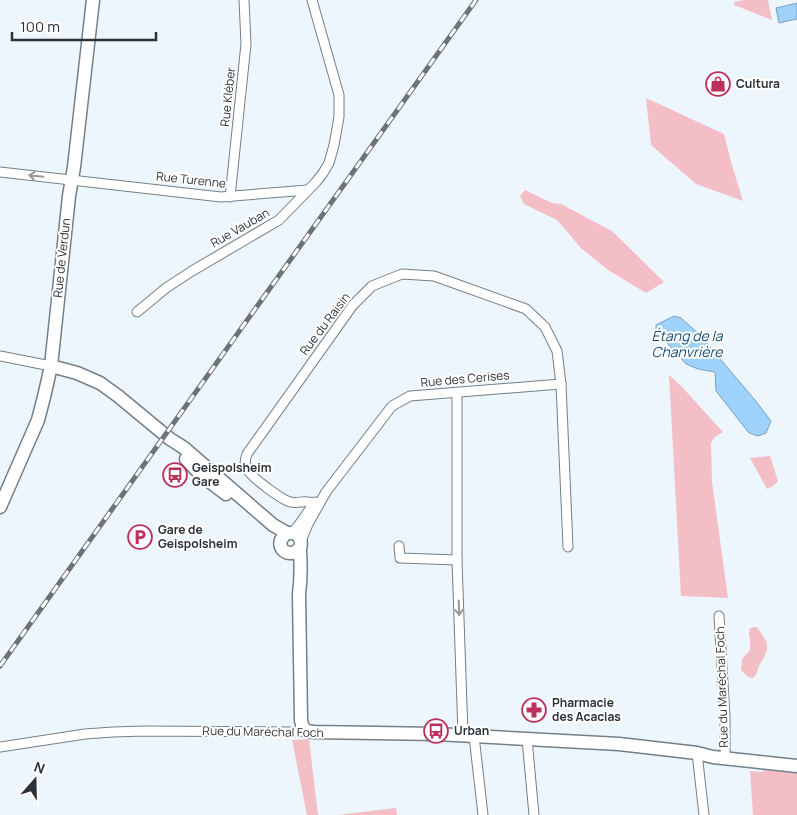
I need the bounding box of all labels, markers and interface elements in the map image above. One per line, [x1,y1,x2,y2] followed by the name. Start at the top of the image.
[12,10,156,42] scale bar
[20,16,60,37] text: 100 m
[216,66,239,127] street label: Rue Kléber
[705,71,731,97] shop icon: Cultura
[736,75,780,92] place label: Cultura
[155,167,227,192] street label: Rue Turenne
[28,171,44,181] one-way arrow
[207,204,272,251] street label: Rue Vauban
[49,217,74,298] street label: Rue de Verdun
[296,289,354,358] street label: Rue du Raisin
[651,326,724,361] water label: Étang de la Chanvrière
[420,366,510,391] street label: Rue des Cerises
[192,459,272,490] place label: Geispolsheim Gare
[162,462,188,488] bus stop icon: Geispolsheim Gare
[158,521,238,552] place label: Gare de Geispolsheim
[127,524,153,550] parking icon: Gare de Geispolsheim
[454,600,463,616] one-way arrow
[711,626,732,748] street label: Rue du Maréchal Foch
[552,694,621,725] place label: Pharmacie des Acacias
[521,697,547,723] pharmacy icon: Pharmacie des Acacias
[423,718,449,744] bus stop icon: Urban
[202,722,324,741] street label: Rue du Maréchal Foch
[454,722,489,739] place label: Urban
[10,755,60,805] north arrow
[32,757,48,778] text: N

